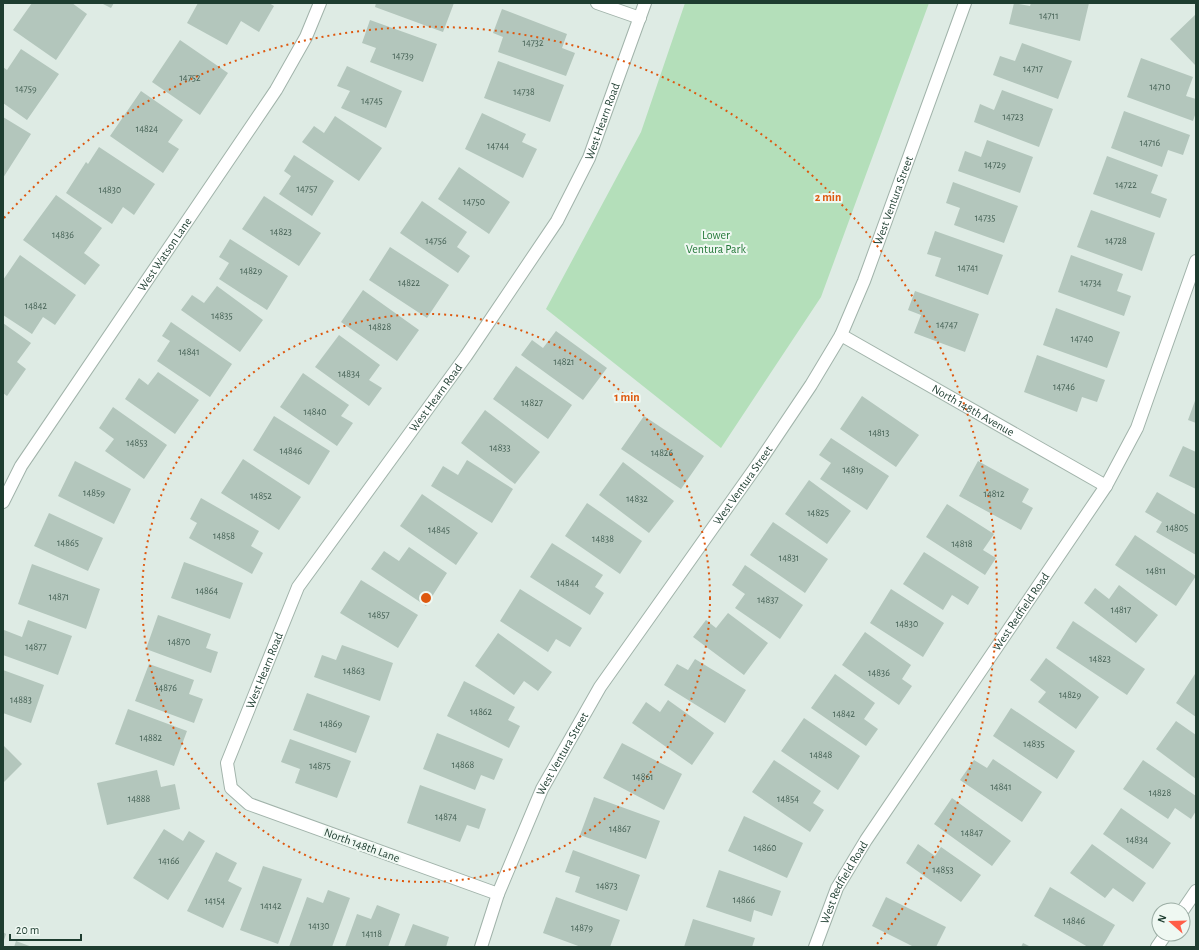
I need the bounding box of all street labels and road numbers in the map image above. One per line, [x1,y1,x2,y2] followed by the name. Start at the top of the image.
[583,81,622,161] street label: West Hearn Road
[872,154,915,246] street label: West Ventura Street
[135,215,194,293] street label: West Watson Lane
[407,361,464,434] street label: West Hearn Road
[930,382,1016,438] street label: North 148th Avenue
[711,443,775,527] street label: West Ventura Street
[990,570,1051,653] street label: West Redfield Road
[244,631,285,710] street label: West Hearn Road
[534,710,590,797] street label: West Ventura Street
[323,826,401,864] street label: North 148th Lane
[818,839,870,925] street label: West Redfield Road

